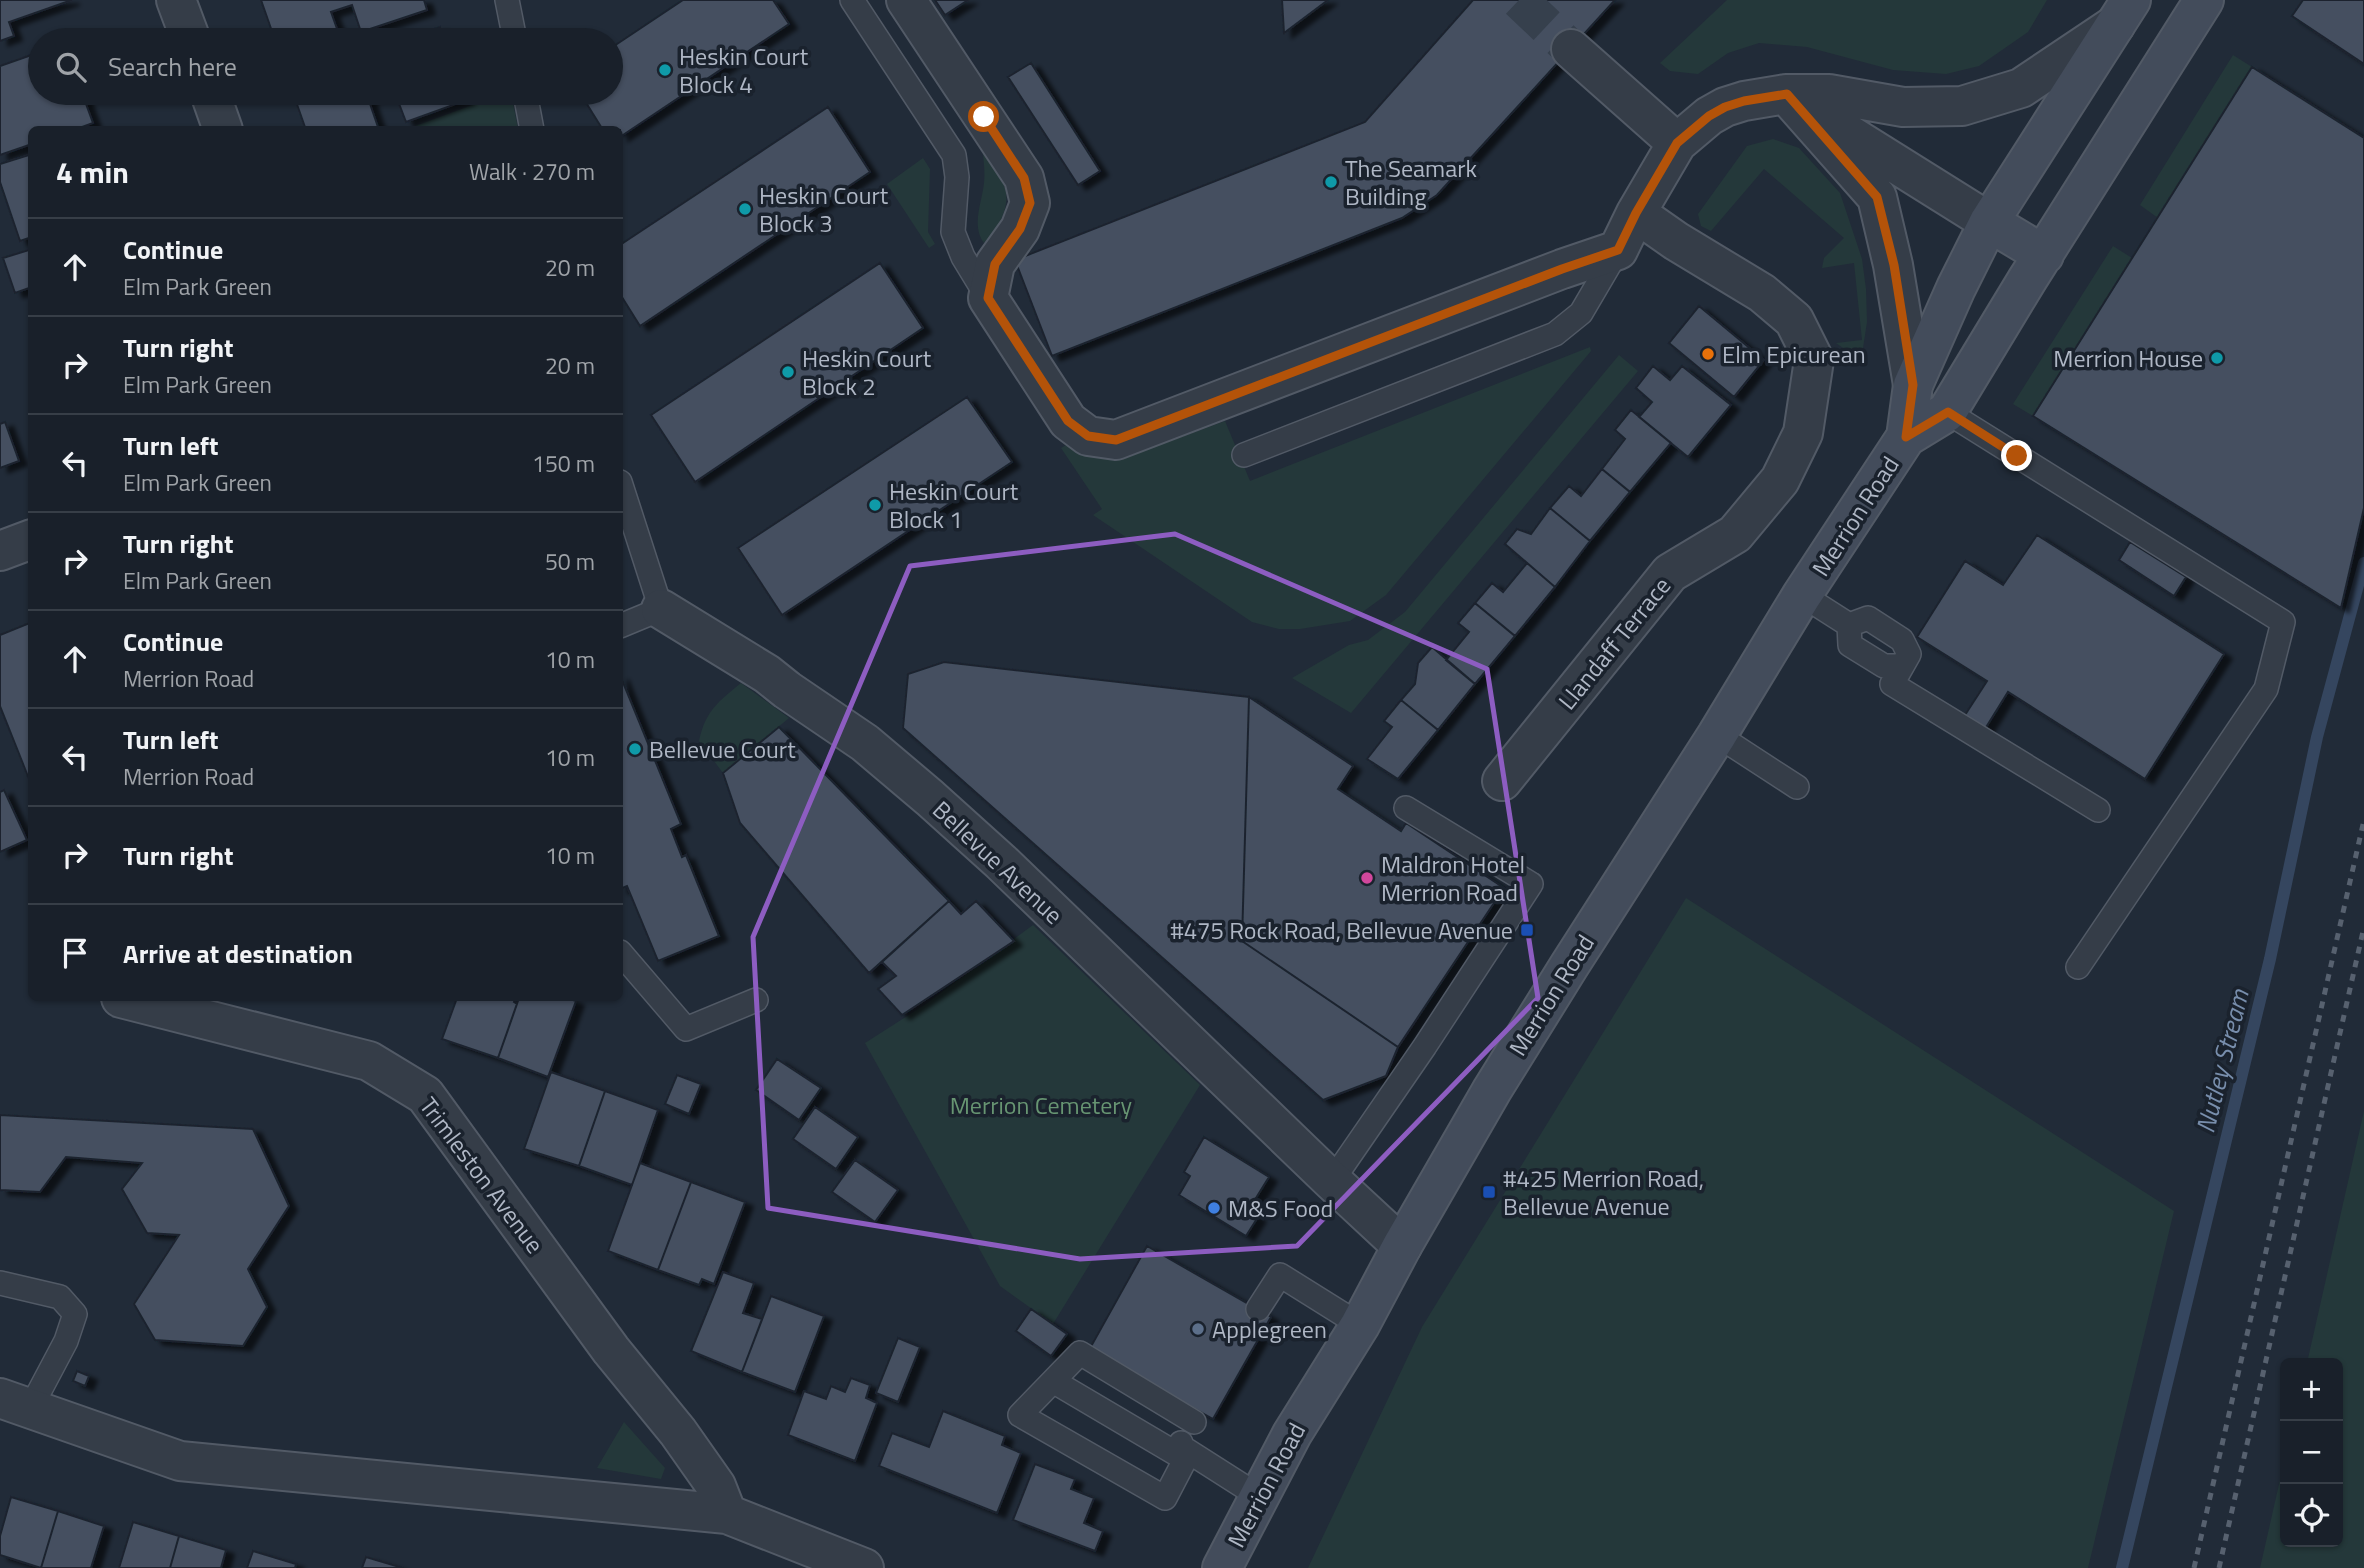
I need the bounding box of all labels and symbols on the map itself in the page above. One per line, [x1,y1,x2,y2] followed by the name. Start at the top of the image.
[679,38,809,102] place label: Heskin Court Block 4
[657,62,673,78] marker: Heskin Court Block 4
[968,101,999,132] route start
[1345,150,1477,214] place label: The Seamark Building
[1323,174,1339,190] marker: The Seamark Building
[759,177,889,241] place label: Heskin Court Block 3
[737,201,753,217] marker: Heskin Court Block 3
[1722,336,1866,372] place label: Elm Epicurean
[802,340,932,404] place label: Heskin Court Block 2
[2053,340,2203,376] place label: Merrion House
[1700,346,1716,362] marker: Elm Epicurean
[2209,350,2225,366] marker: Merrion House
[780,364,796,380] marker: Heskin Court Block 2
[2001,440,2032,471] route end
[1803,449,1907,583] street label: Merrion Road
[889,473,1019,537] place label: Heskin Court Block 1
[867,497,883,513] marker: Heskin Court Block 1
[1549,569,1679,717] street label: Llandaff Terrace
[649,731,796,767] place label: Bellevue Court
[627,741,643,757] marker: Bellevue Court
[925,792,1071,932] street label: Bellevue Avenue
[1381,846,1525,910] place label: Maldron Hotel Merrion Road
[1359,870,1375,886] marker: Maldron Hotel Merrion Road
[1170,912,1513,948] place label: #475 Rock Road, Bellevue Avenue
[1519,922,1535,938] marker: #475 Rock Road, Bellevue Avenue
[1499,927,1603,1063] street label: Merrion Road
[2185,984,2259,1137] water label: Nutley Stream
[950,1087,1133,1123] park label: Merrion Cemetery
[411,1089,553,1261] street label: Trimleston Avenue
[1503,1160,1704,1224] place label: #425 Merrion Road, Bellevue Avenue
[1481,1184,1497,1200] marker: #425 Merrion Road, Bellevue Avenue
[1228,1190,1333,1226] place label: M&S Food
[1206,1200,1222,1216] marker: M&S Food
[1212,1311,1327,1347] place label: Applegreen
[1190,1321,1206,1337] marker: Applegreen
[1218,1416,1314,1554] street label: Merrion Road

